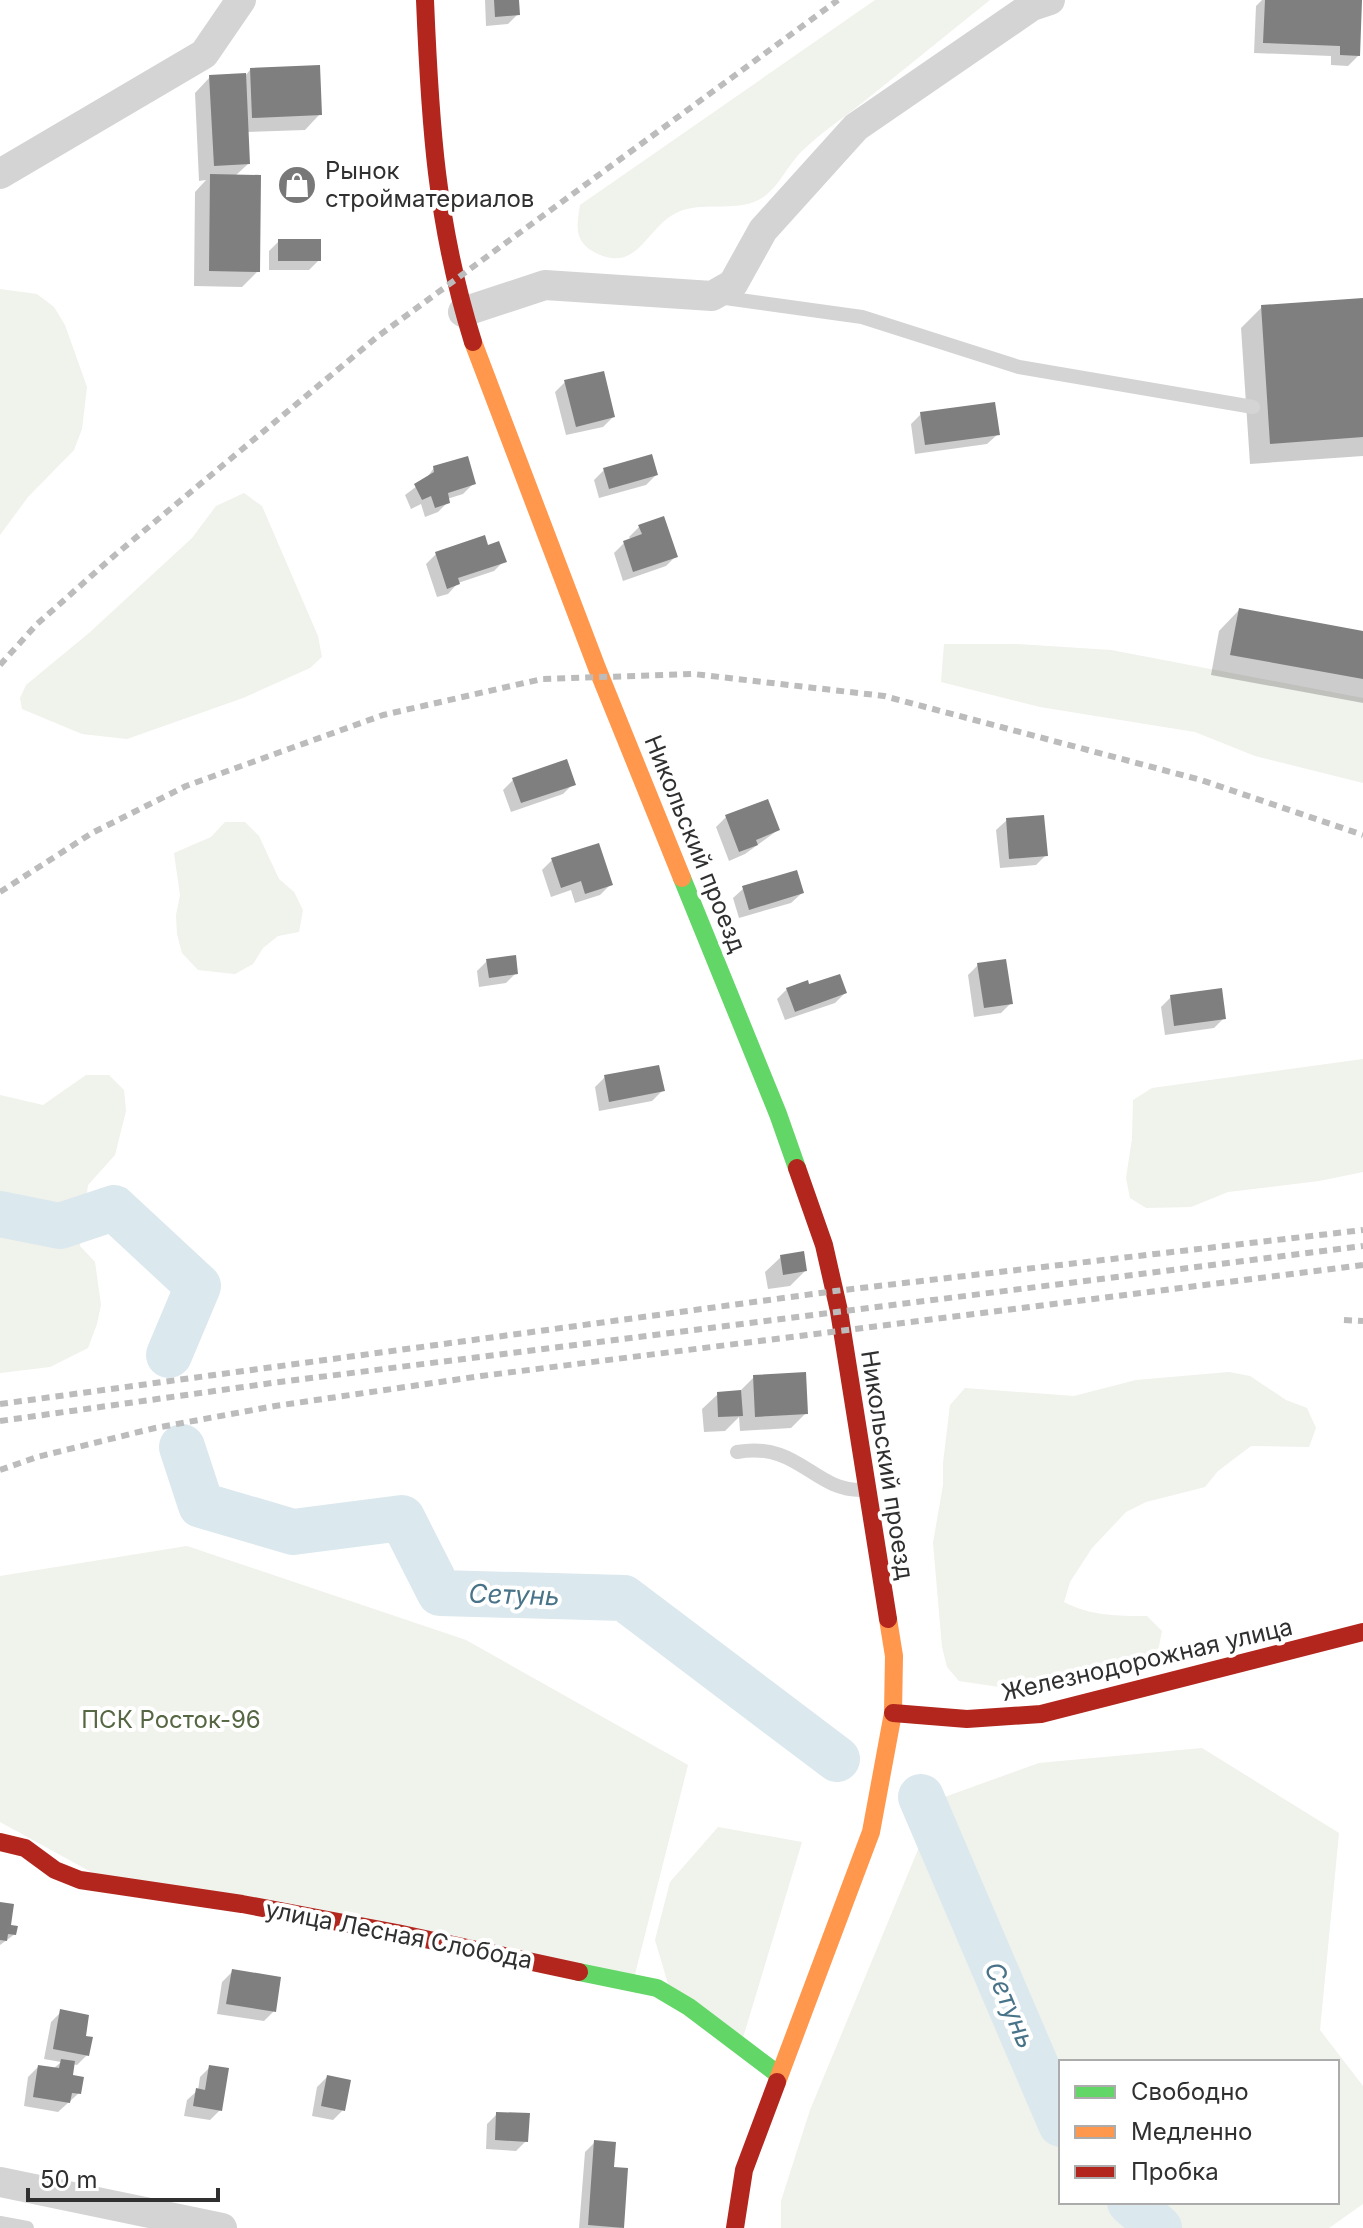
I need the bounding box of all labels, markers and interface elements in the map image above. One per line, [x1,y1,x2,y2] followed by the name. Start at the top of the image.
[325,156,534,213] place label: Рынок стройматериалов
[276,164,318,206] shop icon: Рынок стройматериалов
[639,731,752,957] street label: Никольский проезд
[855,1348,920,1582] street label: Никольский проезд
[468,1577,560,1612] water label: Сетунь
[998,1612,1295,1707] street label: Железнодорожная улица
[81,1705,261,1734] park label: ПСК Росток-96
[263,1894,535,1975] street label: улица Лесная Слобода
[978,1957,1043,2053] water label: Сетунь
[1059,2060,1339,2204] legend
[1131,2077,1249,2106] text: Свободно
[1131,2117,1252,2146] text: Медленно
[28,2152,218,2202] scale bar
[1131,2157,1219,2186] text: Пробка
[40,2165,98,2194] text: 50 m

